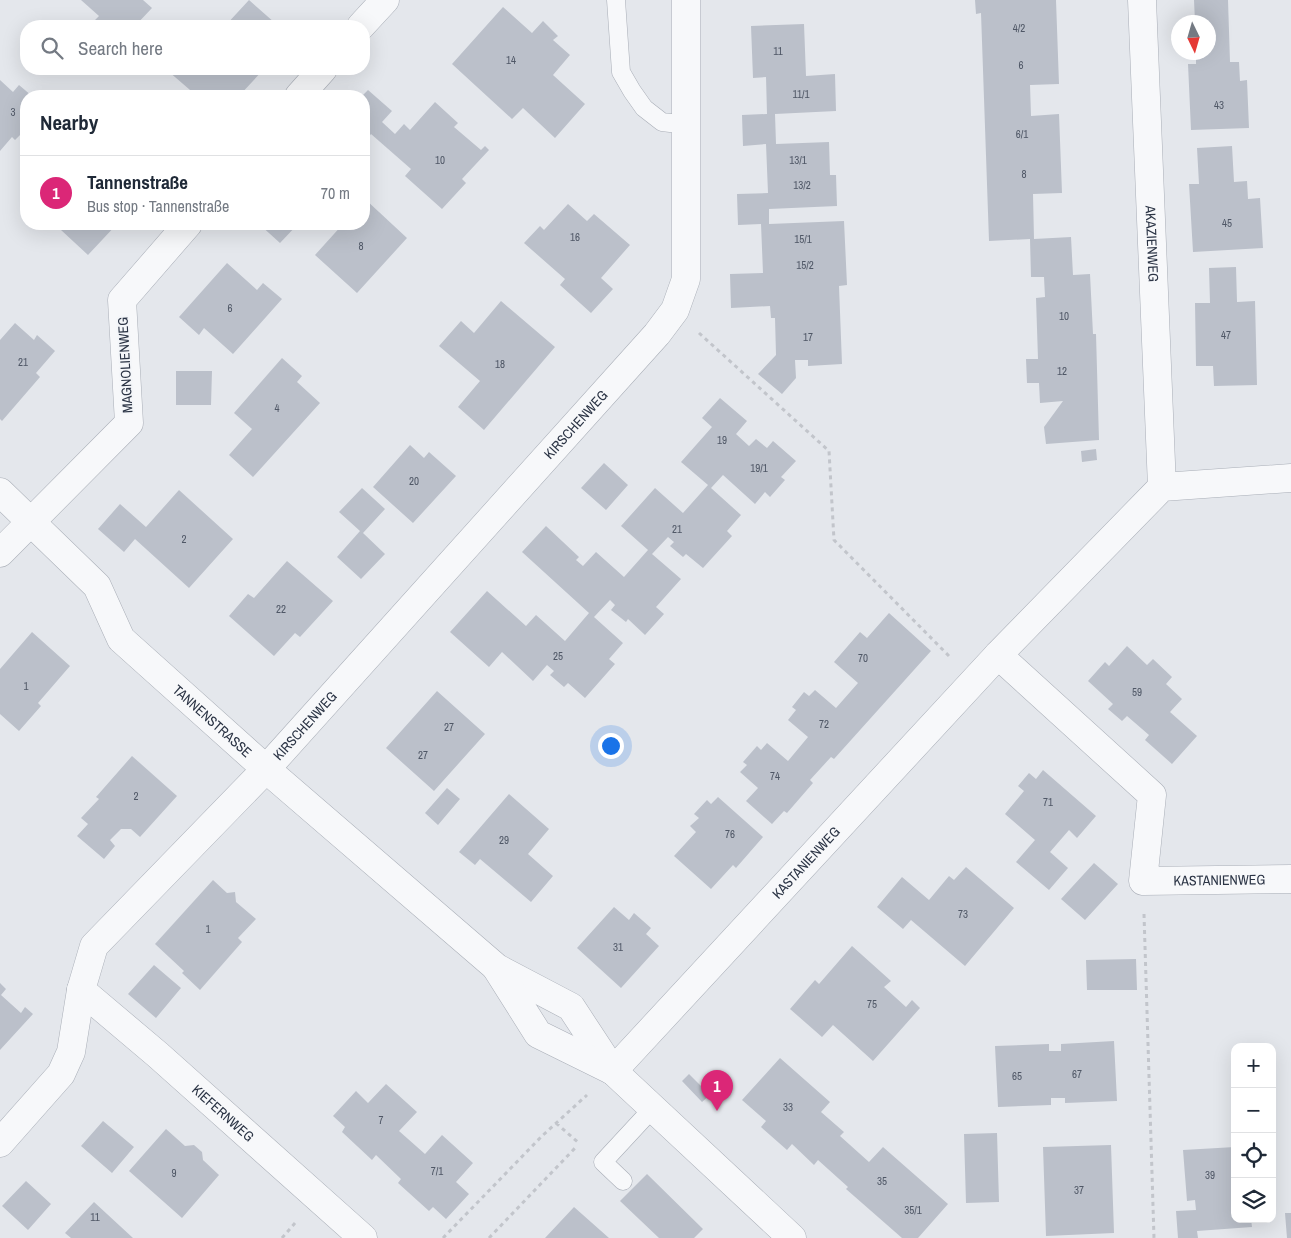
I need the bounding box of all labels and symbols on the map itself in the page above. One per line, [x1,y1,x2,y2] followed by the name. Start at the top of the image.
[1171,15,1216,60] north arrow
[1013,21,1025,35] house number: 4/2
[773,44,783,58] house number: 11
[506,53,516,67] house number: 14
[1018,58,1024,72] house number: 6
[793,87,809,101] house number: 11/1
[1214,98,1224,112] house number: 43
[10,105,16,119] house number: 3
[1016,127,1028,141] house number: 6/1
[435,153,445,167] house number: 10
[789,153,807,167] house number: 13/1
[1021,167,1027,181] house number: 8
[793,178,811,192] house number: 13/2
[1141,204,1163,283] street label: AKAZIENWEG
[1222,216,1232,230] house number: 45
[570,230,580,244] house number: 16
[794,232,812,246] house number: 15/1
[358,239,364,253] house number: 8
[796,258,814,272] house number: 15/2
[227,301,233,315] house number: 6
[1059,309,1069,323] house number: 10
[113,316,137,414] street label: MAGNOLIENWEG
[1221,328,1231,342] house number: 47
[803,330,813,344] house number: 17
[18,355,28,369] house number: 21
[495,357,505,371] house number: 18
[1057,364,1067,378] house number: 12
[540,386,611,463] street label: KIRSCHENWEG
[274,401,280,415] house number: 4
[717,433,727,447] house number: 19
[750,461,768,475] house number: 19/1
[409,474,419,488] house number: 20
[672,522,682,536] house number: 21
[181,532,187,546] house number: 2
[276,602,286,616] house number: 22
[553,649,563,663] house number: 25
[858,651,868,665] house number: 70
[23,679,29,693] house number: 1
[169,681,256,761] street label: TANNENSTRASSE
[1132,685,1142,699] house number: 59
[269,687,341,764] street label: KIRSCHENWEG
[819,717,829,731] house number: 72
[444,720,454,734] house number: 27
[598,733,624,759] your location
[418,748,428,762] house number: 27
[770,769,780,783] house number: 74
[133,789,139,803] house number: 2
[1043,795,1053,809] house number: 71
[768,823,844,902] street label: KASTANIENWEG
[725,827,735,841] house number: 76
[499,833,509,847] house number: 29
[1173,870,1265,890] street label: KASTANIENWEG
[958,907,968,921] house number: 73
[205,922,211,936] house number: 1
[613,940,623,954] house number: 31
[867,997,877,1011] house number: 75
[1072,1067,1082,1081] house number: 67
[1012,1069,1022,1083] house number: 65
[701,1070,733,1111] pin: 1
[188,1081,258,1146] street label: KIEFERNWEG
[783,1100,793,1114] house number: 33
[378,1113,384,1127] house number: 7
[431,1164,443,1178] house number: 7/1
[171,1166,177,1180] house number: 9
[1205,1168,1215,1182] house number: 39
[877,1174,887,1188] house number: 35
[1074,1183,1084,1197] house number: 37
[904,1203,922,1217] house number: 35/1
[90,1210,100,1224] house number: 11

